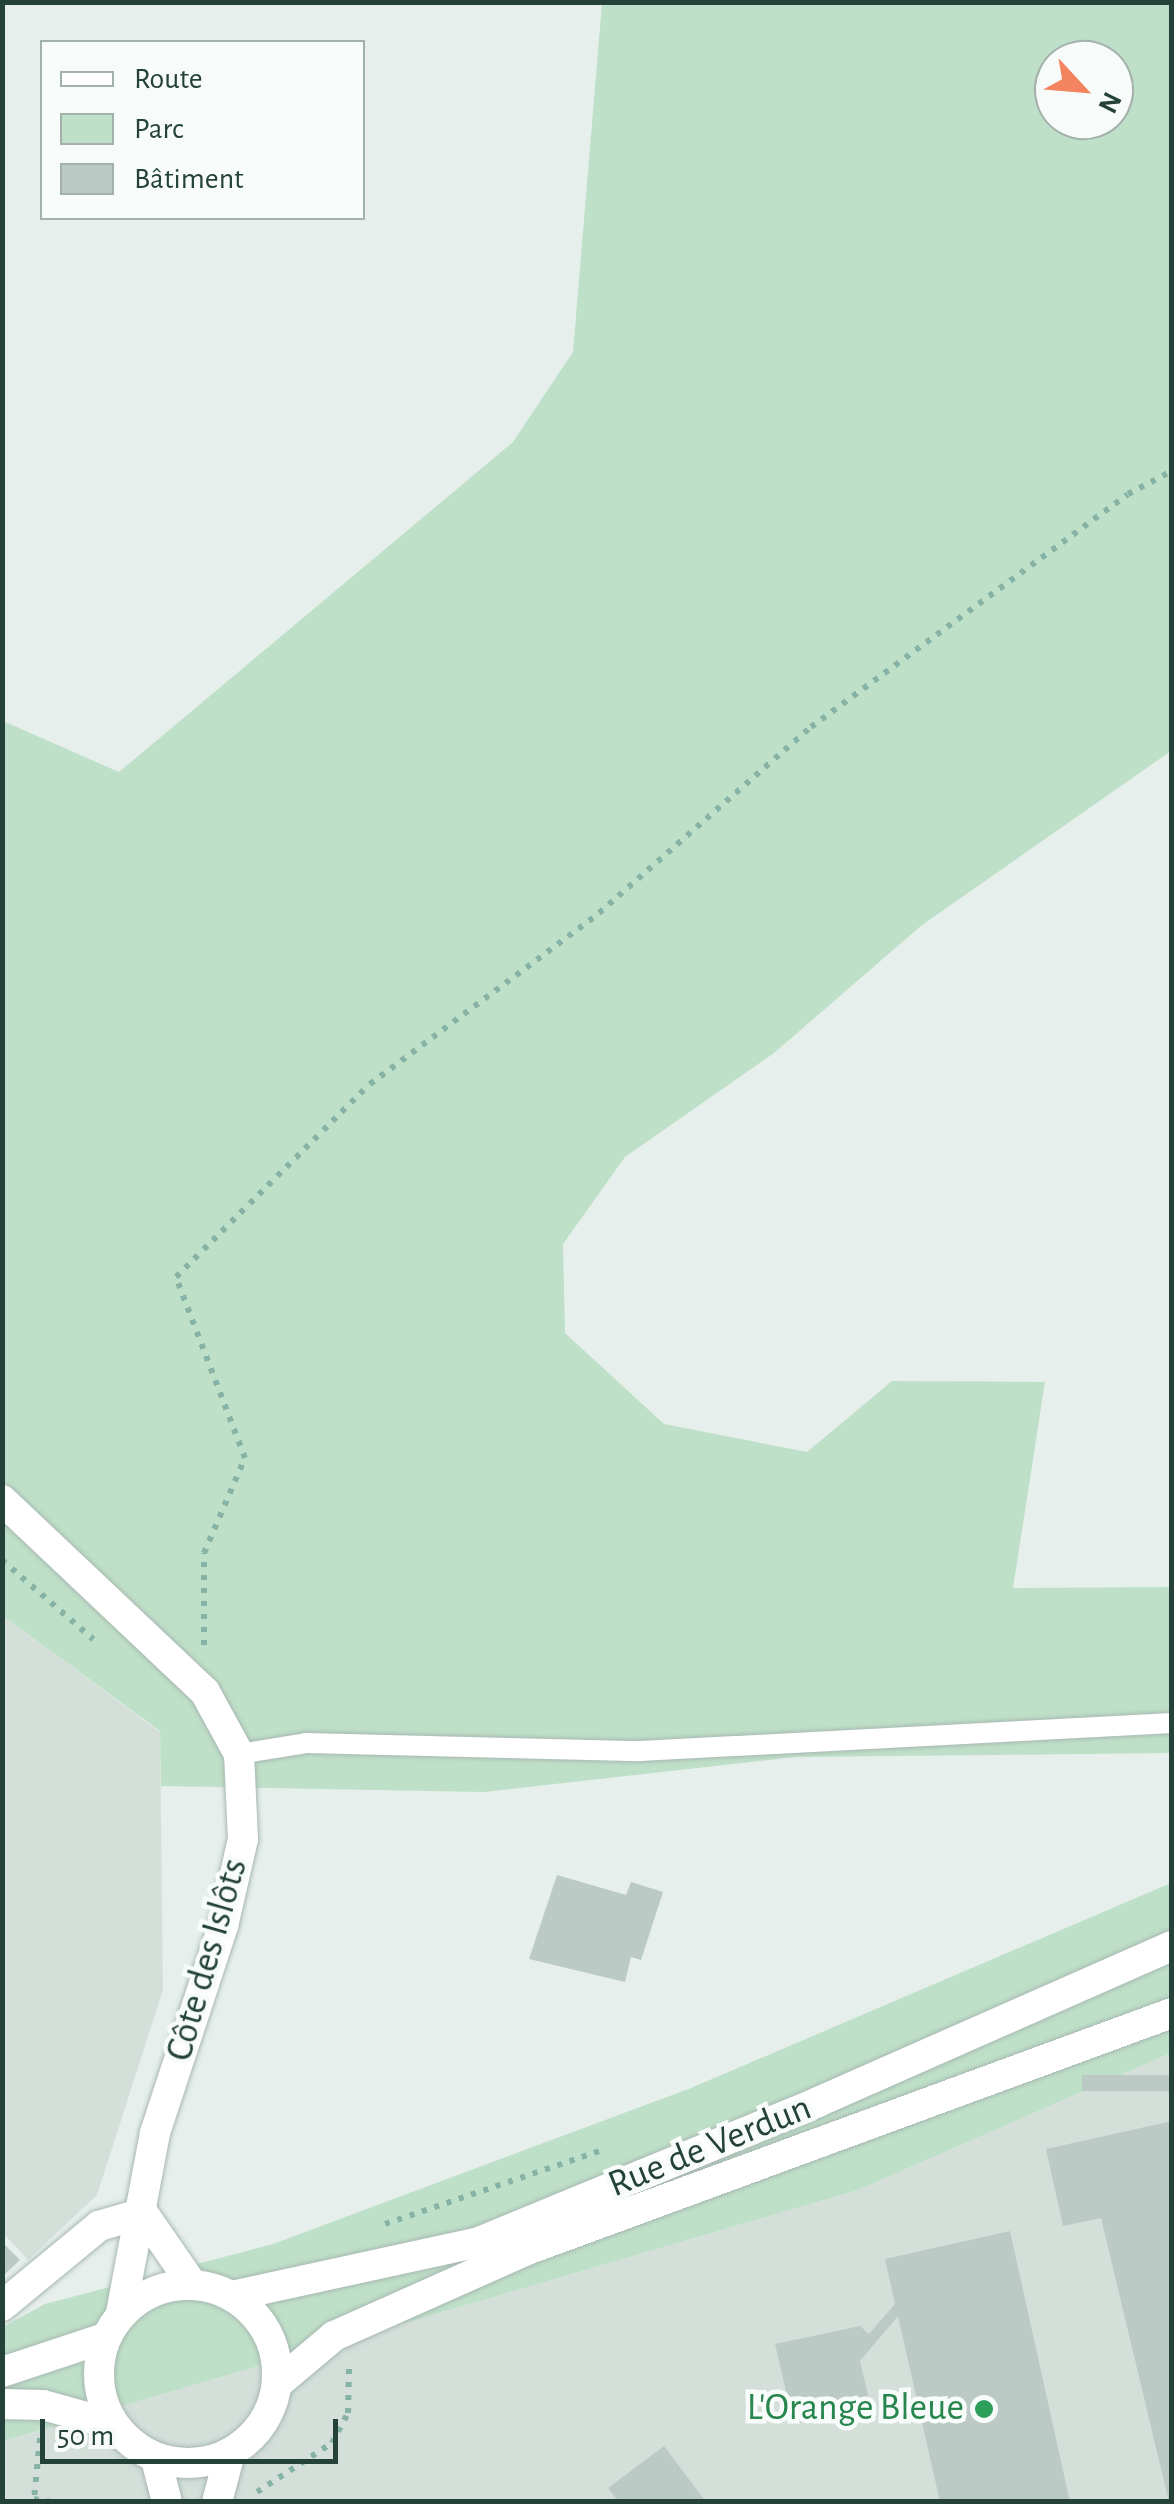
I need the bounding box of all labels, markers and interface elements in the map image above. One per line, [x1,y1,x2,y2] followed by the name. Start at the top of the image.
[40,40,365,220] legend
[1034,40,1134,140] north arrow
[134,64,203,94] text: Route
[1092,87,1126,117] text: N
[134,114,184,144] text: Parc
[134,164,244,194] text: Bâtiment
[157,1854,259,2066] street label: Côte des Islôts
[602,2086,818,2208] street label: Rue de Verdun
[747,2386,964,2432] place label: L'Orange Bleue
[973,2398,995,2420] marker: L'Orange Bleue
[45,2399,342,2461] scale bar
[57,2421,114,2451] text: 50 m

